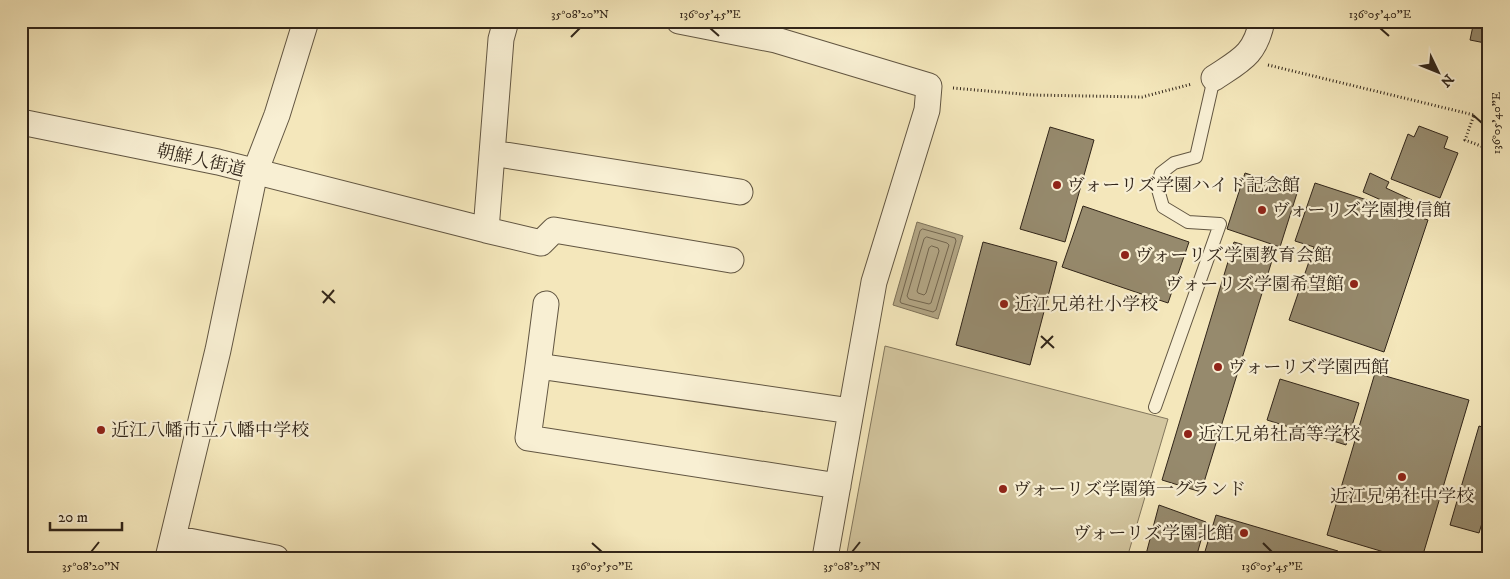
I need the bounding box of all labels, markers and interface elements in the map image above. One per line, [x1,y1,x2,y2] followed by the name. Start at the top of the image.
[551,7,609,22] text: 35°08'20"N
[679,7,741,22] text: 136°05'45"E
[1349,7,1412,22] text: 136°05'40"E
[1412,48,1462,98] north arrow
[1436,70,1457,91] text: N
[1489,91,1504,154] text: 136°05'40"E
[154,140,247,182] street label: 朝鮮人街道
[1067,175,1300,197] place label: ヴォーリズ学園ハイド記念館
[1051,179,1063,191] marker: ヴォーリズ学園ハイド記念館
[1272,200,1451,222] place label: ヴォーリズ学園捜信館
[1256,204,1268,216] marker: ヴォーリズ学園捜信館
[1135,245,1332,267] place label: ヴォーリズ学園教育会館
[1119,249,1131,261] marker: ヴォーリズ学園教育会館
[1165,274,1344,296] place label: ヴォーリズ学園希望館
[1348,278,1360,290] marker: ヴォーリズ学園希望館
[1014,294,1158,316] place label: 近江兄弟社小学校
[998,298,1010,310] marker: 近江兄弟社小学校
[1228,357,1389,379] place label: ヴォーリズ学園西館
[1212,361,1224,373] marker: ヴォーリズ学園西館
[111,420,309,442] place label: 近江八幡市立八幡中学校
[95,424,107,436] marker: 近江八幡市立八幡中学校
[1198,424,1360,446] place label: 近江兄弟社高等学校
[1182,428,1194,440] marker: 近江兄弟社高等学校
[1396,471,1408,483] marker: 近江兄弟社中学校
[1013,479,1246,501] place label: ヴォーリズ学園第一グランド
[997,483,1009,495] marker: ヴォーリズ学園第一グランド
[1330,486,1474,508] place label: 近江兄弟社中学校
[50,499,122,531] scale bar
[58,508,88,527] text: 20 m
[1073,523,1234,545] place label: ヴォーリズ学園北館
[1238,527,1250,539] marker: ヴォーリズ学園北館
[62,559,120,574] text: 35°08'20"N
[571,559,633,574] text: 136°05'50"E
[823,559,881,574] text: 35°08'25"N
[1241,559,1303,574] text: 136°05'45"E

